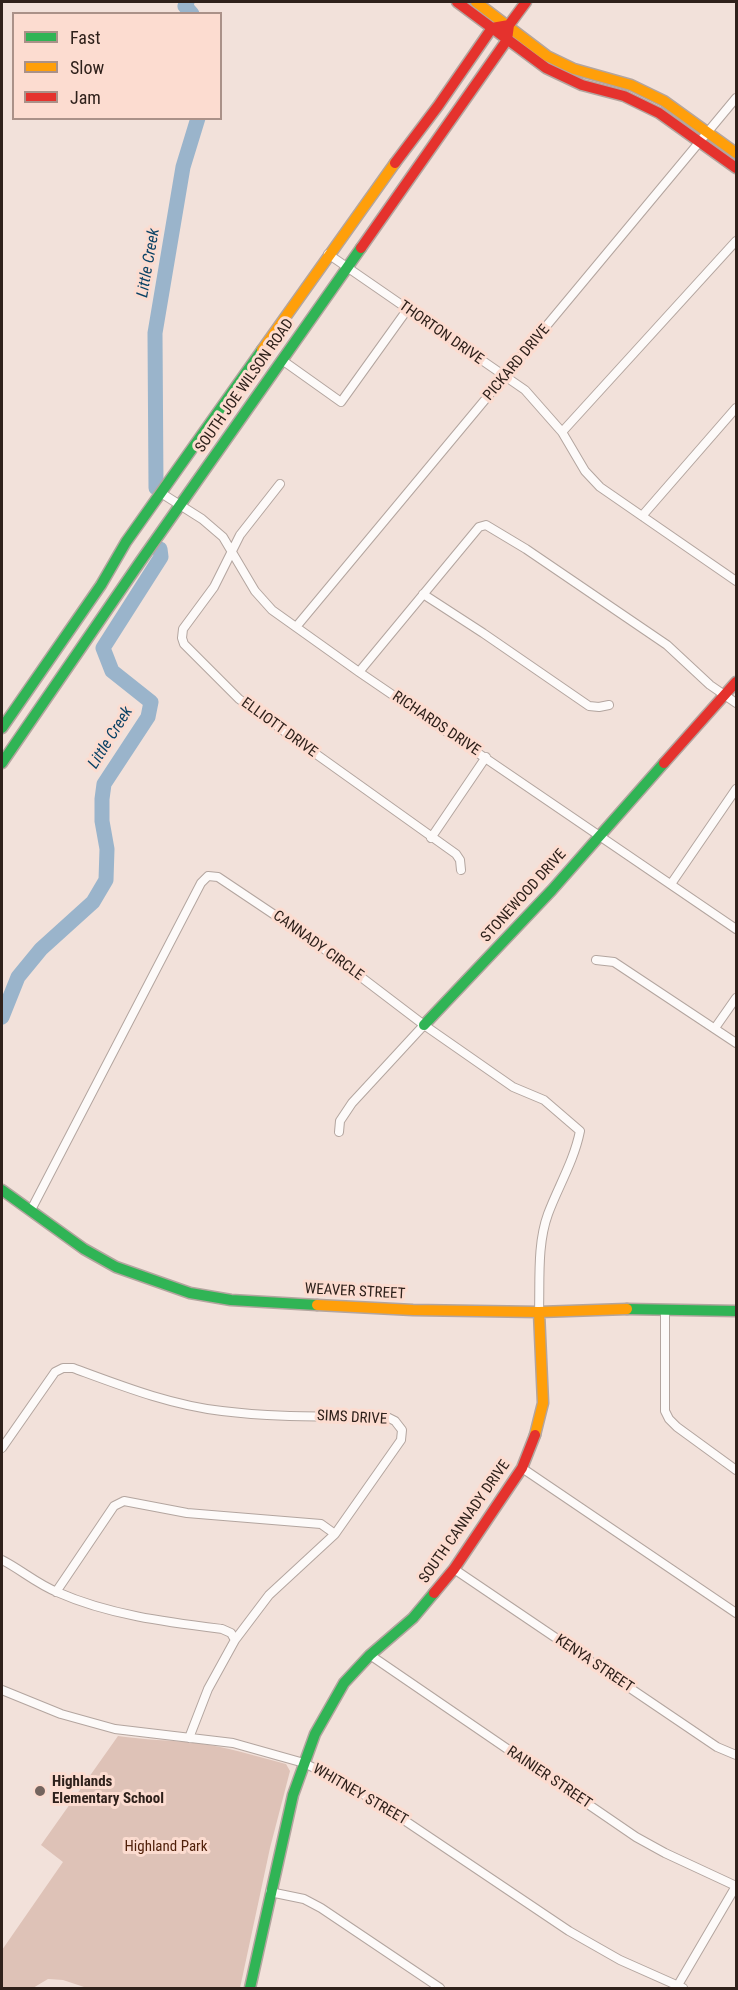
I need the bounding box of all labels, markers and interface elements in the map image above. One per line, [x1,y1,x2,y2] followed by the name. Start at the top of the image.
[12,12,222,120] legend
[70,27,101,48] text: Fast
[70,57,104,78] text: Slow
[70,87,101,108] text: Jam
[134,227,164,299] water label: Little Creek
[395,297,487,369] street label: THORTON DRIVE
[192,316,298,456] street label: SOUTH JOE WILSON ROAD
[480,321,554,405] street label: PICKARD DRIVE
[389,688,483,760] street label: RICHARDS DRIVE
[237,694,321,762] street label: ELLIOTT DRIVE
[84,703,138,773] water label: Little Creek
[478,846,570,946] street label: STONEWOOD DRIVE
[269,907,367,985] street label: CANNADY CIRCLE
[304,1280,406,1304] street label: WEAVER STREET
[316,1407,388,1429] street label: SIMS DRIVE
[416,1457,514,1587] street label: SOUTH CANNADY DRIVE
[551,1631,637,1697] street label: KENYA STREET
[503,1743,595,1813] street label: RAINIER STREET
[309,1761,411,1829] street label: WHITNEY STREET
[52,1773,164,1808] place label: Highlands Elementary School
[33,1784,47,1798] marker: Highlands Elementary School
[125,1838,207,1856] park label: Highland Park

